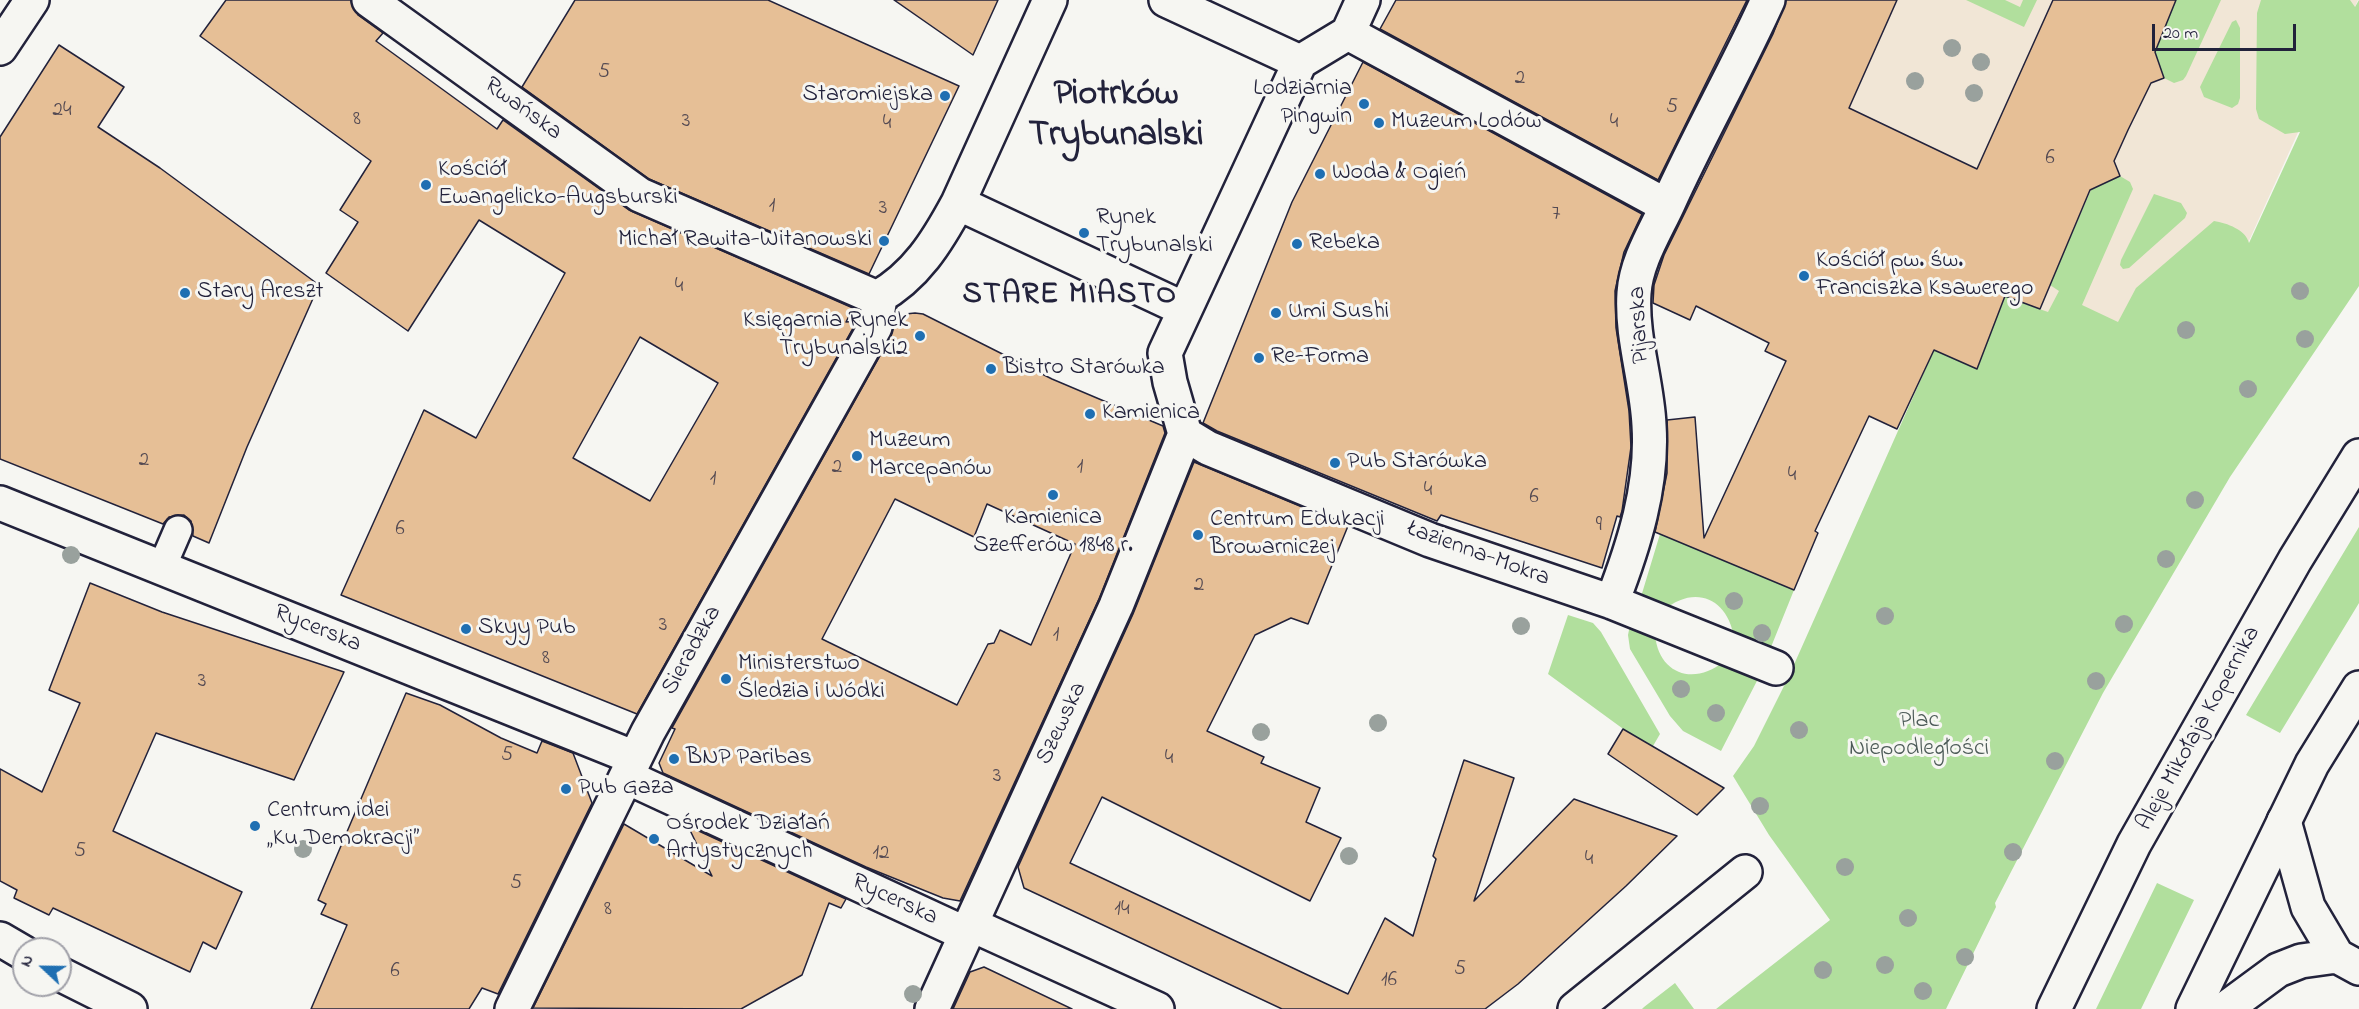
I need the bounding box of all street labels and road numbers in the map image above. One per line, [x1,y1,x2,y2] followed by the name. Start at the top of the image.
[477,72,567,148] street label: Rwańska
[1625,285,1657,365] street label: Pijarska
[1403,516,1553,594] street label: Łazienna-Mokra
[269,599,365,661] street label: Rycerska
[657,601,729,701] street label: Sieradzka
[2132,622,2268,836] street label: Aleje Mikołaja Kopernika
[1031,678,1095,770] street label: Szewska
[846,869,942,933] street label: Rycerska

